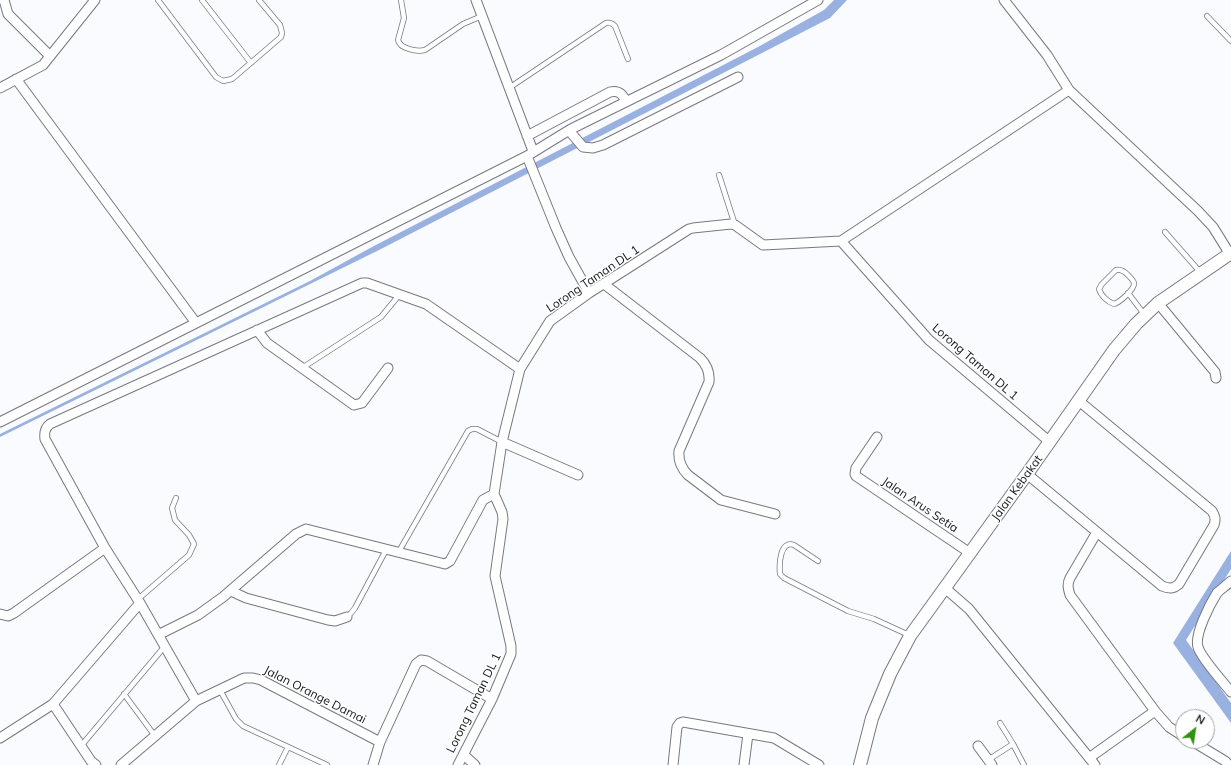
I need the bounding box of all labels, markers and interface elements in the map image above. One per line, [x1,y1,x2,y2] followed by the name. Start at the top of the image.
[544,243,642,315] street label: Lorong Taman DL 1
[929,321,1021,403] street label: Lorong Taman DL 1
[988,453,1046,523] street label: Jalan Kebakat
[879,474,961,536] street label: Jalan Arus Setia
[444,651,504,755] street label: Lorong Taman DL 1
[261,663,369,727] street label: Jalan Orange Damai
[1175,709,1215,749] north arrow
[1193,711,1208,728] text: N

